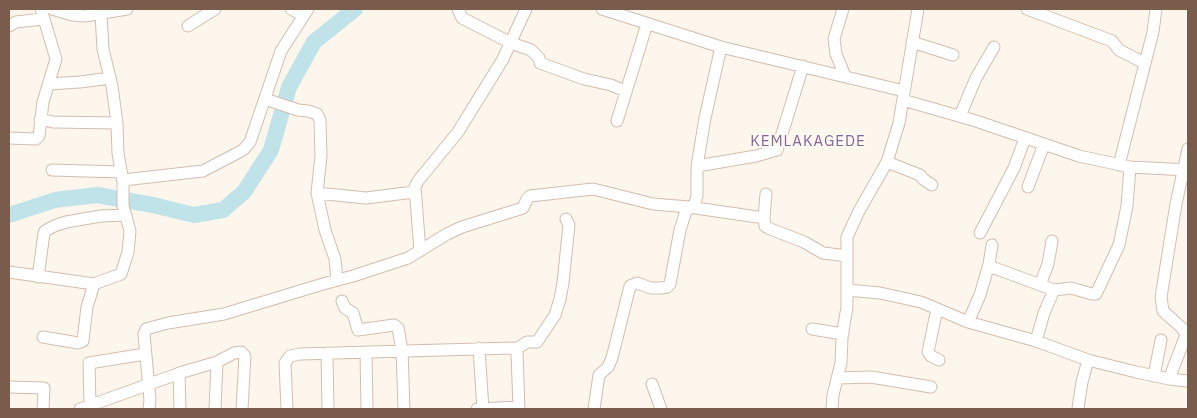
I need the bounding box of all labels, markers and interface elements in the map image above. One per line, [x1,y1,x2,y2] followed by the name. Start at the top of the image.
[749,133,867,151] district label: KEMLAKAGEDE

